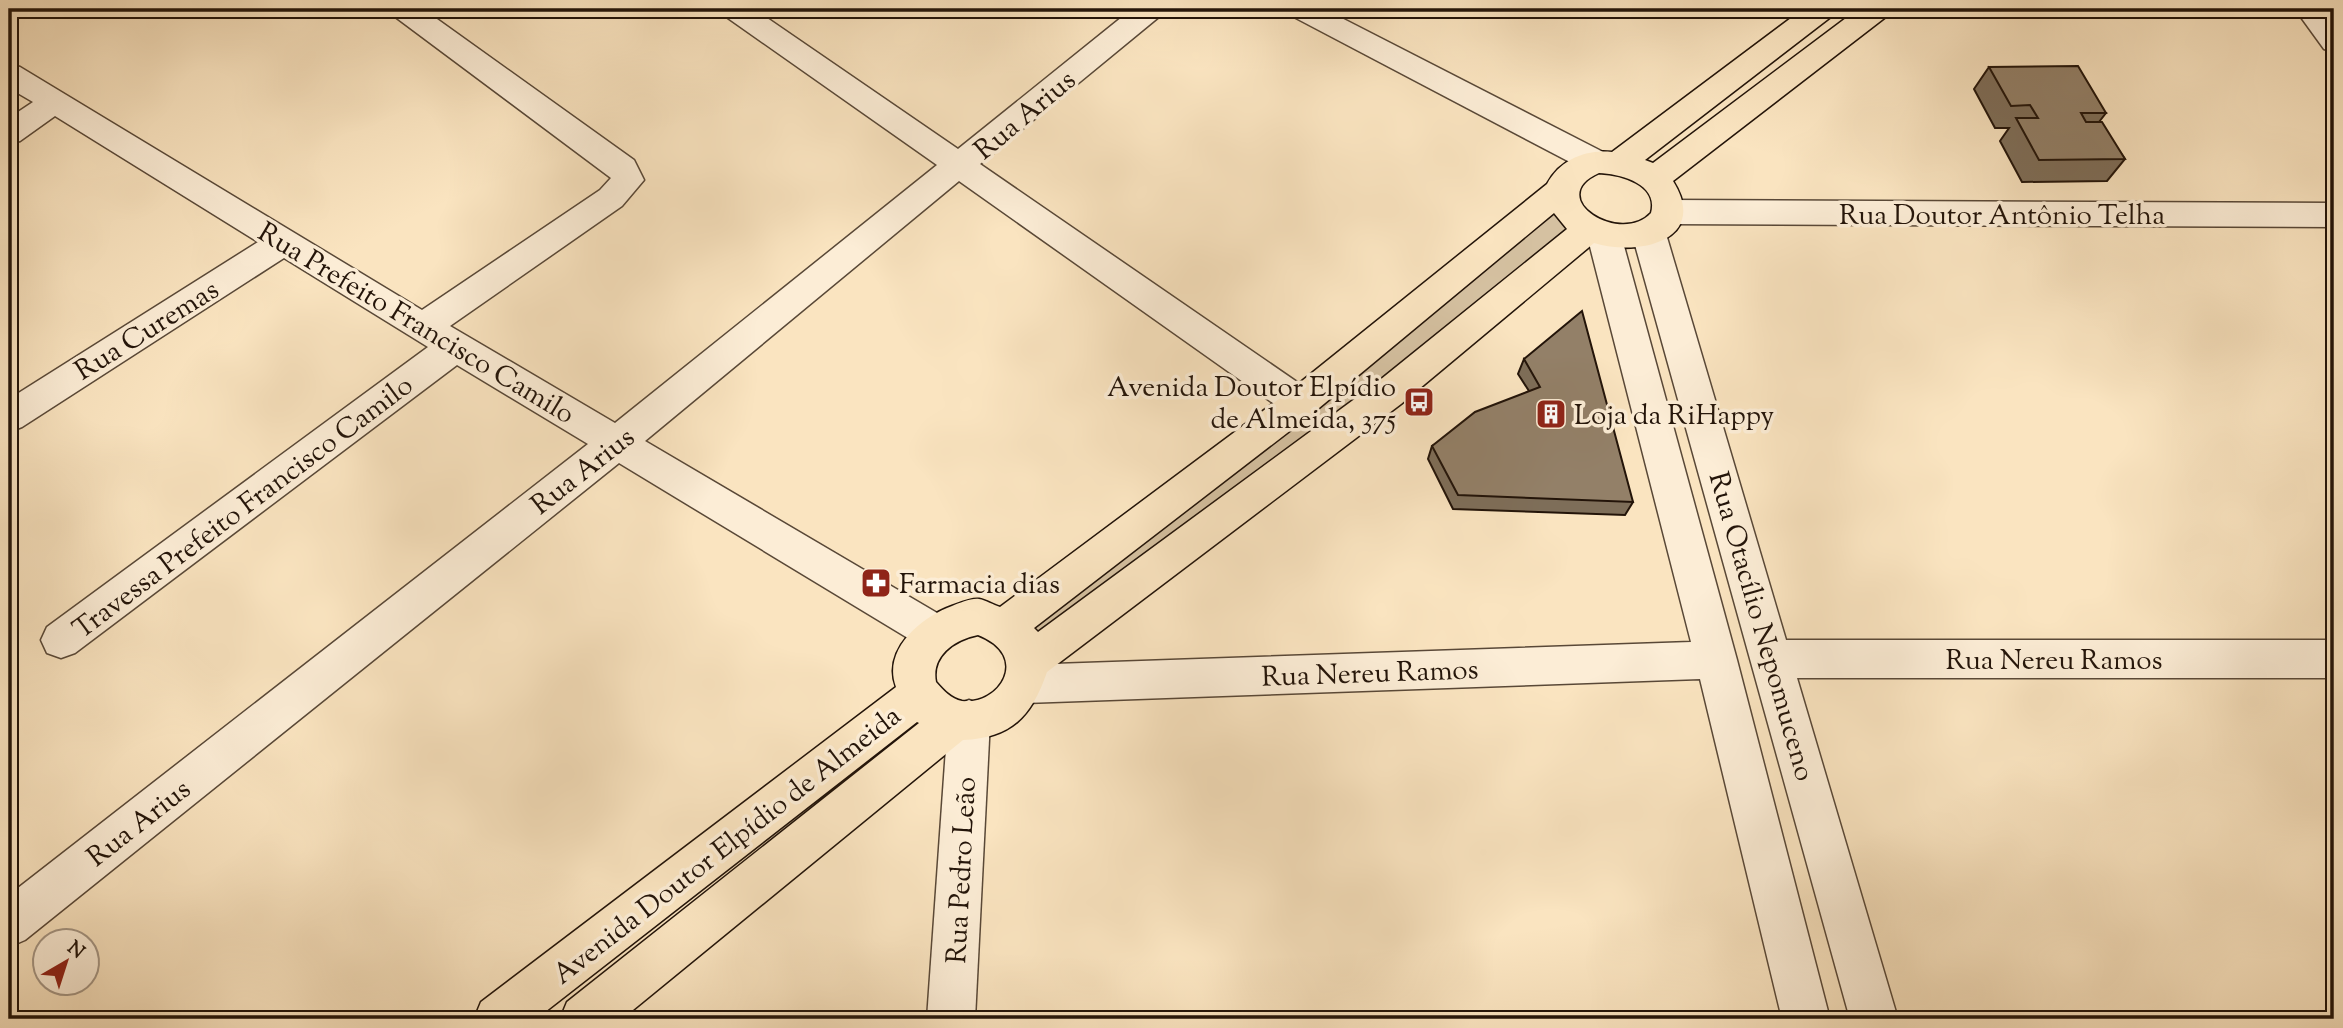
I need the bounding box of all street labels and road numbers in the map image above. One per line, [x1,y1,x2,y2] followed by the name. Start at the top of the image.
[966,62,1085,171] street label: Rua Arius
[1839,197,2165,237] street label: Rua Doutor Antônio Telha
[249,214,582,435] street label: Rua Prefeito Francisco Camilo
[68,271,227,392] street label: Rua Curemas
[65,367,422,650] street label: Travessa Prefeito Francisco Camilo
[523,419,644,526] street label: Rua Arius
[1697,468,1823,786] street label: Rua Otacílio Nepomuceno
[1945,642,2163,682] street label: Rua Nereu Ramos
[1261,651,1479,699] street label: Rua Nereu Ramos
[545,697,911,995] street label: Avenida Doutor Elpídio de Almeida
[79,771,200,878] street label: Rua Arius
[938,776,988,965] street label: Rua Pedro Leão

